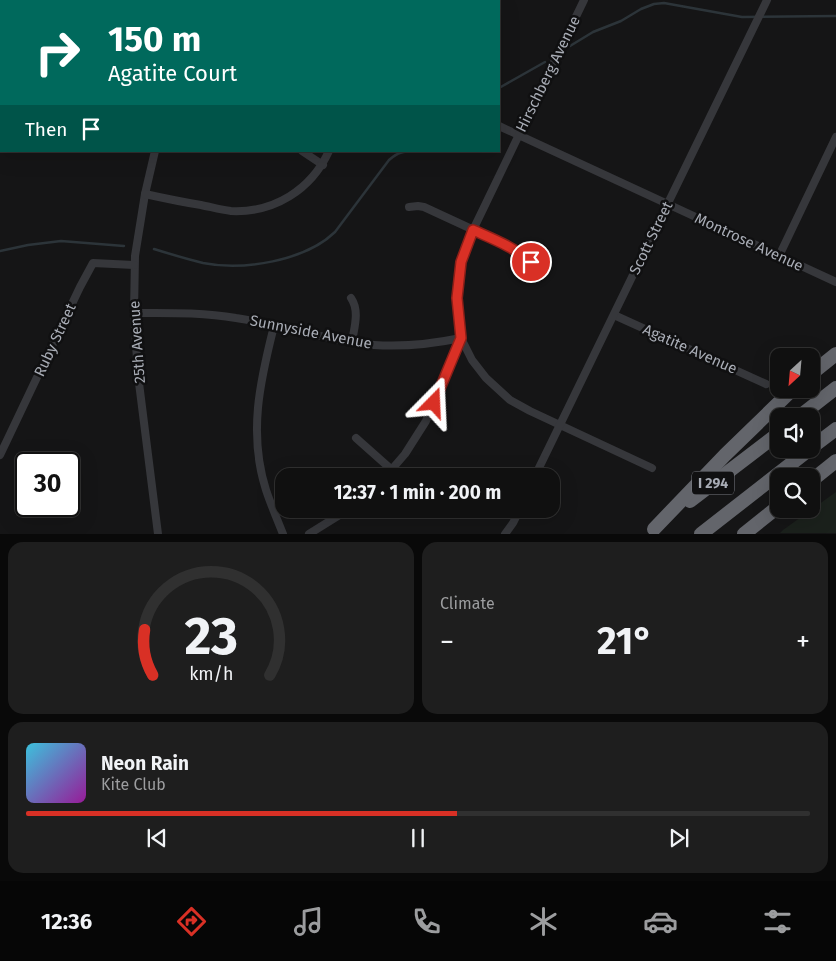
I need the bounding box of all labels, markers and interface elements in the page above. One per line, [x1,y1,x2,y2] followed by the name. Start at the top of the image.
[512,13,584,135] street label: Hirschberg Avenue
[108,18,201,60] text: 150 m
[25,20,90,85] icon: right
[108,60,237,87] text: Agatite Court
[77,115,105,143] icon: arrive
[25,118,67,141] text: Then
[626,198,677,278] street label: Scott Street
[692,209,806,275] street label: Montrose Avenue
[510,241,552,283] pin
[517,248,545,276] icon: arrive
[30,300,80,379] street label: Ruby Street
[125,300,149,384] street label: 25th Avenue
[249,311,373,353] street label: Sunnyside Avenue
[640,320,740,378] street label: Agatite Avenue
[770,348,820,398] north arrow
[770,348,820,518] map controls
[407,376,459,428] position arrow
[770,408,820,458] button: sound
[15,452,80,517] speed limit sign: 30
[770,468,820,518] button: search
[692,472,734,494] road number: I 294
[334,481,501,504] text: 12:37 · 1 min · 200 m
[440,594,495,613] text: Climate
[184,605,238,668] text: 23
[597,618,653,664] text: 21°
[440,625,454,658] text: −
[796,625,810,658] text: +
[189,663,233,685] text: km/h
[101,752,189,775] text: Neon Rain
[101,775,166,794] text: Kite Club
[143,824,171,852] icon: previous
[404,824,432,852] icon: pause
[665,824,693,852] icon: next
[174,904,209,939] icon: directions
[291,904,326,939] icon: music
[409,904,444,939] icon: phone
[526,904,561,939] icon: climate
[643,904,678,939] icon: car
[760,904,795,939] icon: filters
[41,908,92,935] text: 12:36

